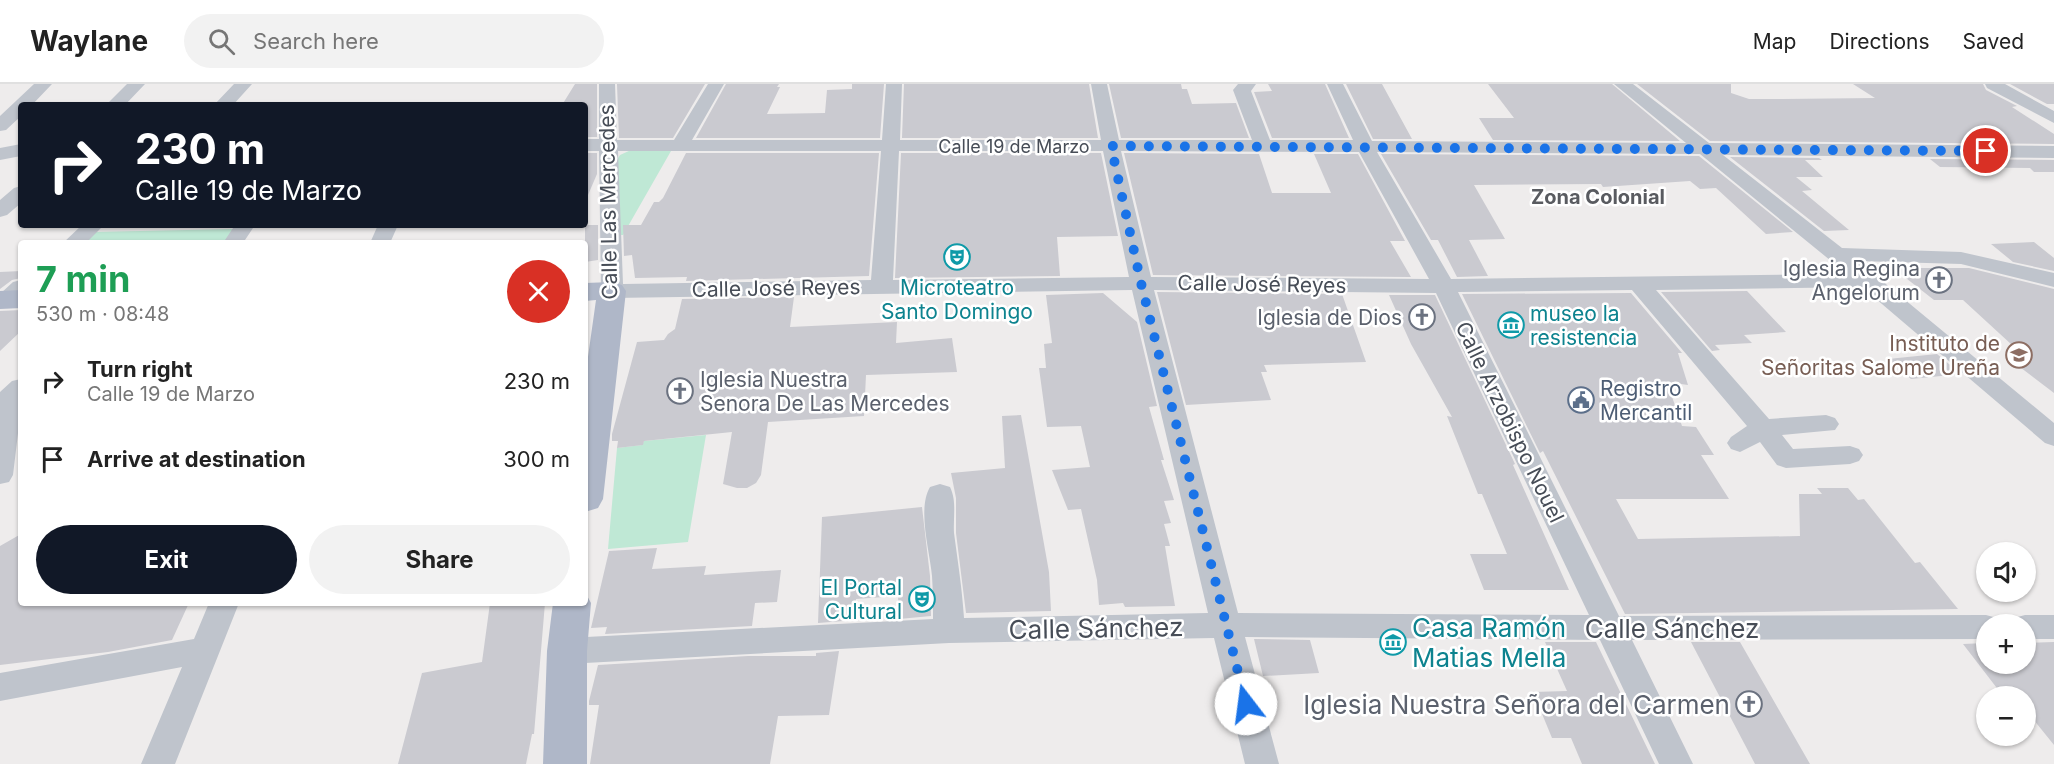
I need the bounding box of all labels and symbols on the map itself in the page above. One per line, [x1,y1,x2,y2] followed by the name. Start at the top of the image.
[594,104,622,300] street label: Calle Las Mercedes
[1960,125,2011,176] pin
[938,136,1090,157] street label: Calle 19 de Marzo
[1531,185,1665,209] district label: Zona Colonial
[942,242,972,272] theatre icon: Microteatro Santo Domingo
[1783,256,1920,305] place label: Iglesia Regina Angelorum
[1924,265,1954,295] church icon: Iglesia Regina Angelorum
[1177,270,1347,298] street label: Calle José Reyes
[691,274,861,302] street label: Calle José Reyes
[881,275,1033,324] place label: Microteatro Santo Domingo
[1530,301,1637,350] place label: museo la resistencia
[1407,302,1437,332] church icon: Iglesia de Dios
[1257,305,1402,330] place label: Iglesia de Dios
[1496,310,1526,340] museum icon: museo la resistencia
[1450,318,1570,526] street label: Calle Arzobispo Nouel
[1761,331,2000,380] place label: Instituto de Señoritas Salome Ureña
[2004,340,2034,370] school or university icon: Instituto de Señoritas Salome Ureña
[700,367,949,416] place label: Iglesia Nuestra Senora De Las Mercedes
[665,376,695,406] church icon: Iglesia Nuestra Senora De Las Mercedes
[1600,376,1692,425] place label: Registro Mercantil
[1566,385,1596,415] public building icon: Registro Mercantil
[820,575,902,624] place label: El Portal Cultural
[907,584,937,614] theatre icon: El Portal Cultural
[1008,611,1184,645] street label: Calle Sánchez
[1412,612,1566,673] place label: Casa Ramón Matias Mella
[1585,613,1759,644] street label: Calle Sánchez
[1378,627,1408,657] museum icon: Casa Ramón Matias Mella
[1214,672,1278,736] position arrow
[1303,689,1730,720] place label: Iglesia Nuestra Señora del Carmen
[1734,689,1764,719] church icon: Iglesia Nuestra Señora del Carmen

